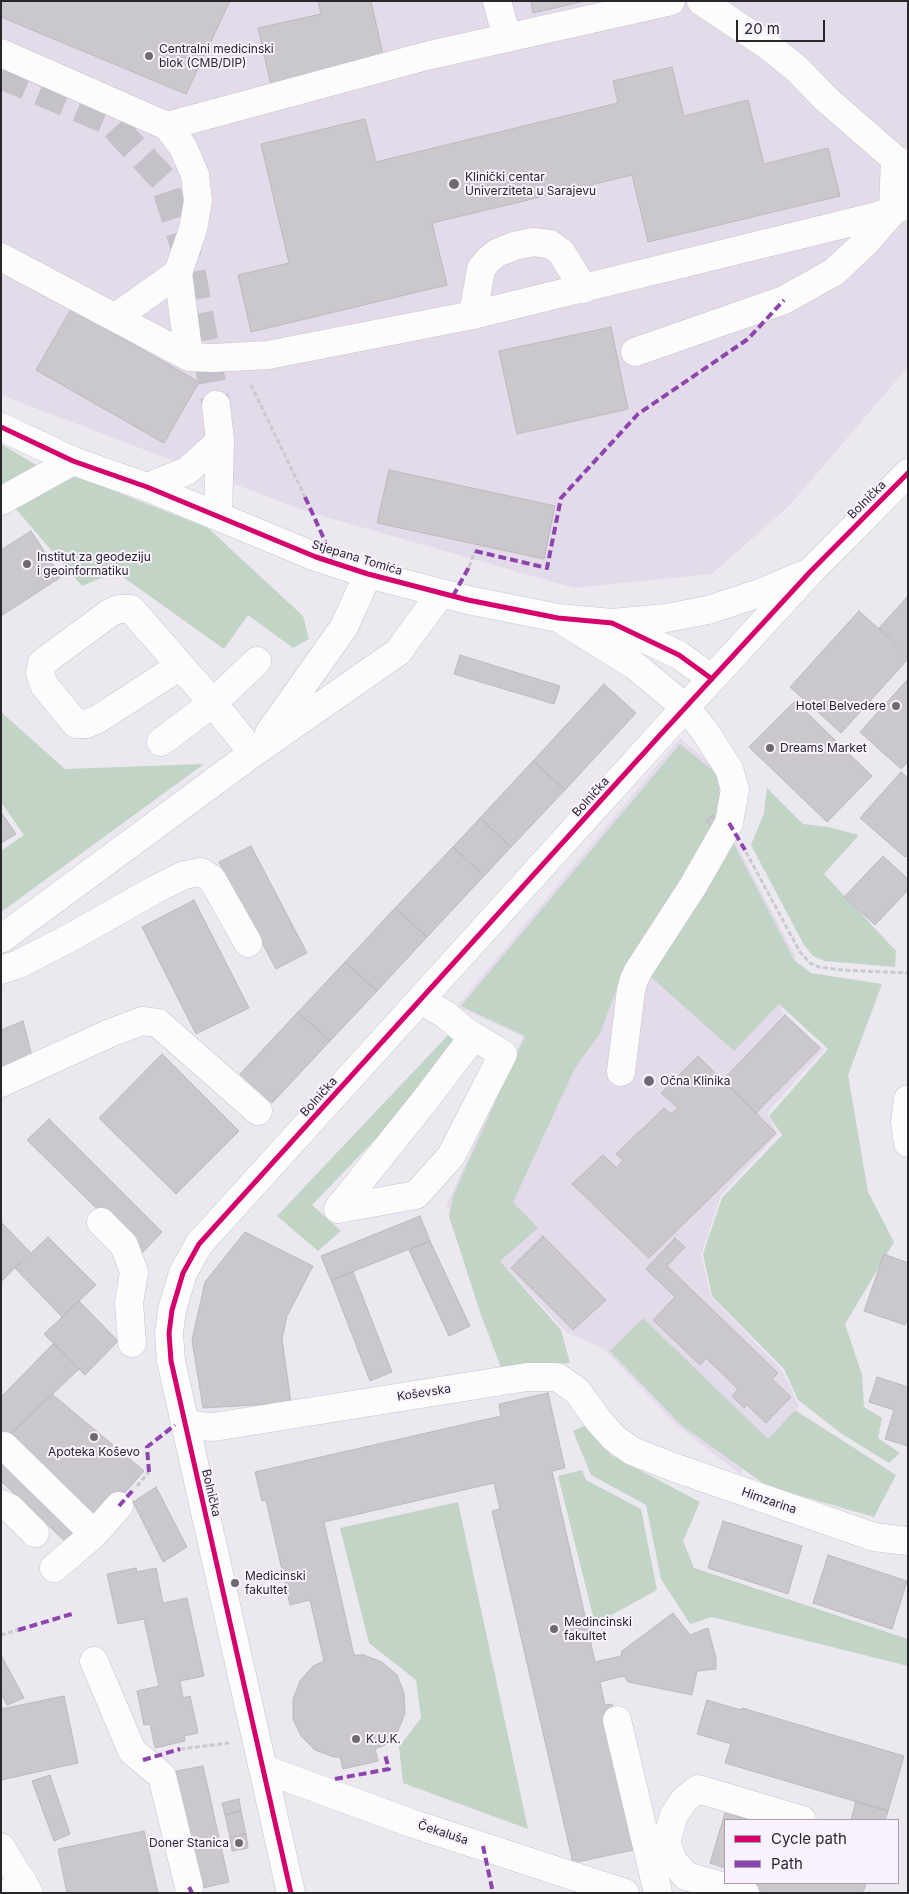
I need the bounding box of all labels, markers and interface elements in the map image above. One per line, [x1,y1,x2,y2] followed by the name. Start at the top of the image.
[739,10,828,42] scale bar
[744,19,780,38] text: 20 m
[159,42,274,70] place label: Centralni medicinski blok (CMB/DIP)
[143,50,155,62] marker: Centralni medicinski blok (CMB/DIP)
[465,170,596,198] place label: Klinički centar Univerziteta u Sarajevu
[447,177,461,191] marker: Klinički centar Univerziteta u Sarajevu
[845,478,889,522] street label: Bolnička
[310,537,404,579] street label: Stjepana Tomića
[37,550,151,578] place label: Institut za geodeziju i geoinformatiku
[21,558,33,570] marker: Institut za geodeziju i geoinformatiku
[796,699,886,713] place label: Hotel Belvedere
[890,700,902,712] marker: Hotel Belvedere
[780,741,867,755] place label: Dreams Market
[764,742,776,754] marker: Dreams Market
[570,774,612,820] street label: Bolnička
[298,1074,340,1120] street label: Bolnička
[642,1074,656,1088] marker: Očna Klinika
[660,1074,730,1088] place label: Očna Klinika
[396,1382,452,1404] street label: Koševska
[88,1431,100,1443] marker: Apoteka Koševo
[48,1445,140,1459] place label: Apoteka Koševo
[199,1468,223,1518] street label: Bolnička
[740,1485,798,1517] street label: Himzarina
[245,1569,306,1597] place label: Medicinski fakultet
[229,1577,241,1589] marker: Medicinski fakultet
[564,1615,632,1643] place label: Medincinski fakultet
[548,1623,560,1635] marker: Medincinski fakultet
[366,1732,401,1746] place label: K.U.K.
[350,1733,362,1745] marker: K.U.K.
[416,1818,470,1848] street label: Čekaluša
[724,1819,899,1884] legend
[771,1829,847,1848] text: Cycle path
[149,1836,229,1850] place label: Doner Stanica
[233,1837,245,1849] marker: Doner Stanica
[771,1854,803,1873] text: Path

